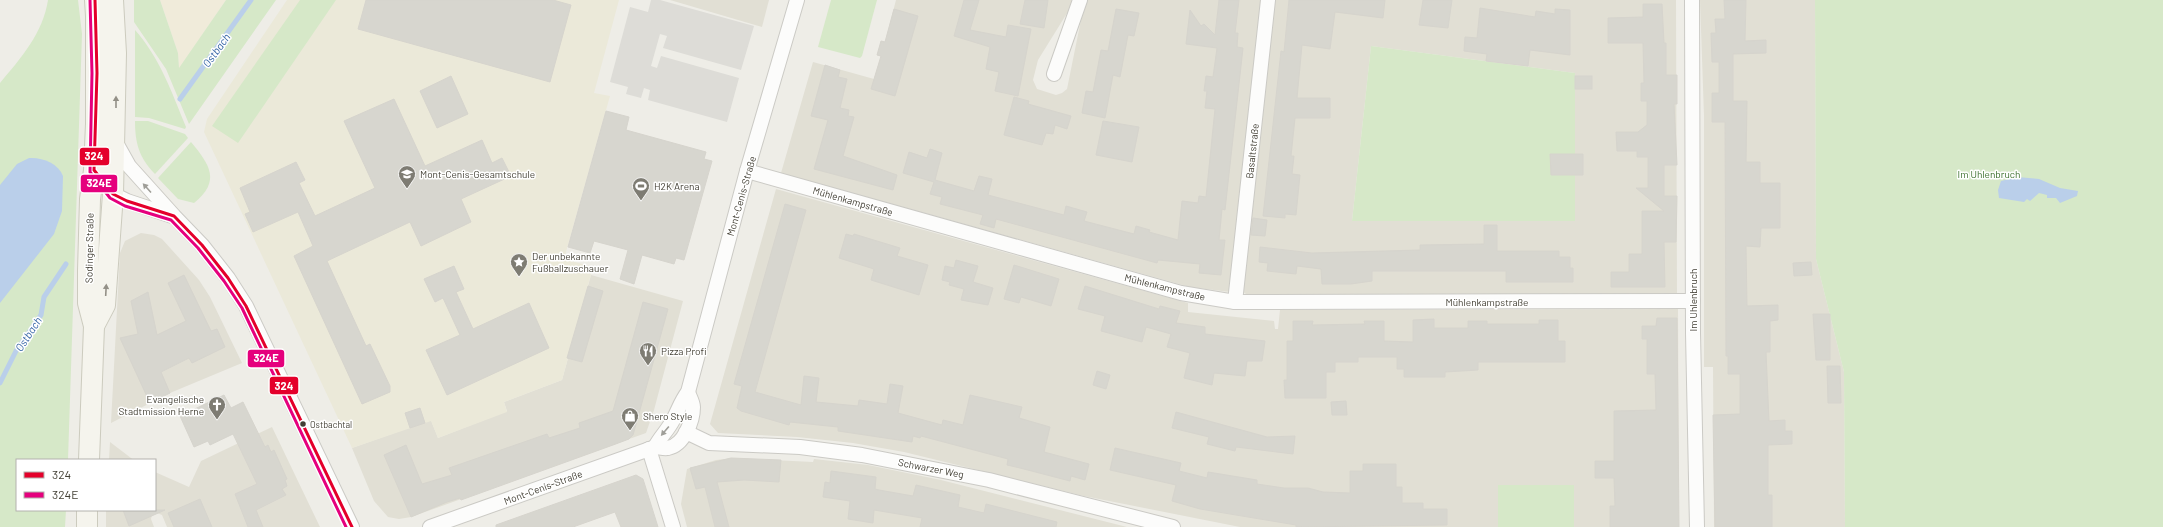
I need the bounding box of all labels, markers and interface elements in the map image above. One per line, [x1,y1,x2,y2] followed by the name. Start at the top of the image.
[199,30,233,69] water label: Ostbach
[113,95,119,108] one-way arrow
[1243,123,1261,179] street label: Basaltstraße
[79,147,110,166] line badge: 324
[85,149,104,162] text: 324
[724,155,758,237] street label: Mont-Cenis-Straße
[397,164,417,189] school or university icon: Mont-Cenis-Gesamtschule
[420,168,535,180] place label: Mont-Cenis-Gesamtschule
[1958,168,2020,180] park label: Im Uhlenbruch
[80,174,118,193] line badge: 324E
[86,176,112,189] text: 324E
[631,176,651,201] sports icon: H2K Arena
[654,180,700,192] place label: H2K Arena
[143,182,152,193] one-way arrow
[812,184,894,218] street label: Mühlenkampstraße
[82,213,96,283] street label: Sodinger Straße
[532,250,609,274] place label: Der unbekannte Fußballzuschauer
[509,252,529,277] place icon: Der unbekannte Fußballzuschauer
[1687,269,1699,331] street label: Im Uhlenbruch
[1123,271,1207,303] street label: Mühlenkampstraße
[103,284,110,296] one-way arrow
[1446,296,1528,308] street label: Mühlenkampstraße
[12,314,44,354] water label: Ostbach
[638,341,658,366] restaurant icon: Pizza Profi
[661,345,707,357] place label: Pizza Profi
[247,349,285,368] line badge: 324E
[253,351,279,364] text: 324E
[269,376,299,395] line badge: 324
[275,379,294,392] text: 324
[118,393,204,417] place label: Evangelische Stadtmission Herne
[207,395,227,420] church icon: Evangelische Stadtmission Herne
[620,406,640,431] shop icon: Shero Style
[643,410,692,422] place label: Shero Style
[298,419,308,429] marker: Ostbachtal
[310,419,352,430] place label: Ostbachtal
[660,426,669,437] one-way arrow
[897,456,965,480] street label: Schwarzer Weg
[16,459,156,511] legend
[52,467,71,481] text: 324
[502,467,584,507] street label: Mont-Cenis-Straße
[52,487,78,501] text: 324E

